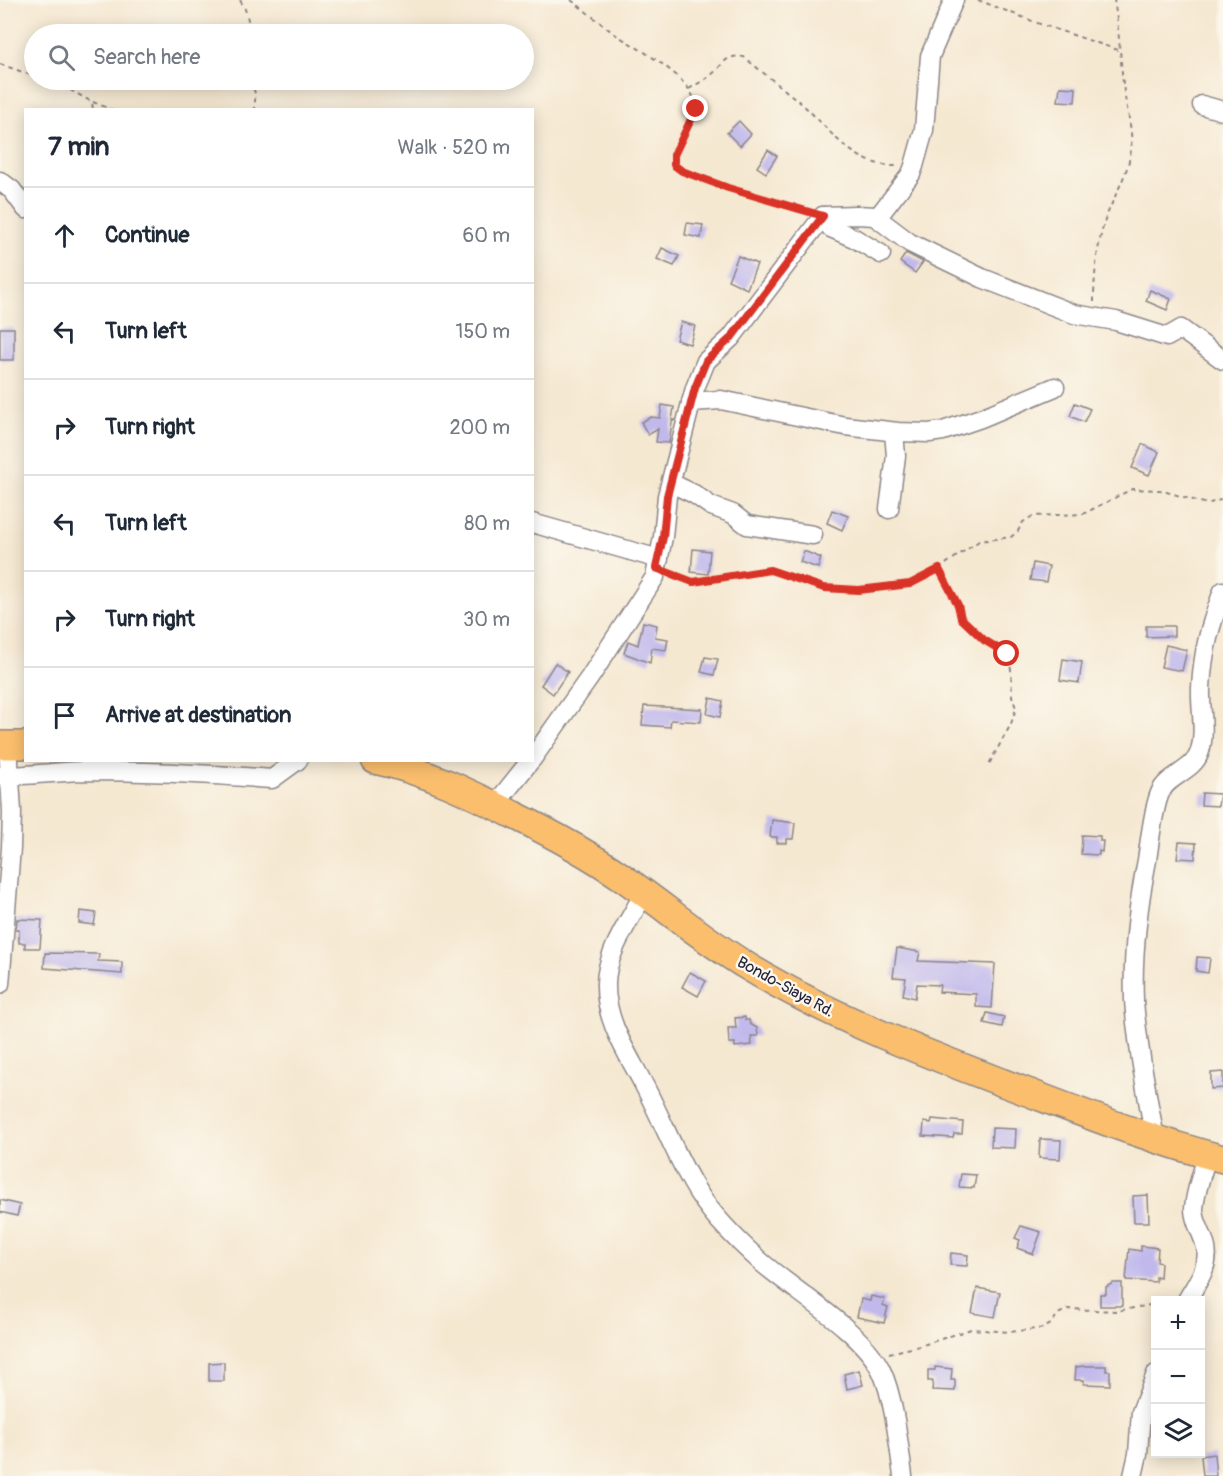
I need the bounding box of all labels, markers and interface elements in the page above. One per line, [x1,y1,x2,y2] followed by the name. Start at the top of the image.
[24,24,534,90] search box
[45,41,78,74] icon: search
[93,43,200,71] text: Search here
[682,95,708,121] route end
[48,131,110,163] text: 7 min
[398,135,510,160] text: Walk · 520 m
[48,219,81,252] icon: ahead
[105,221,189,249] text: Continue
[463,223,510,248] text: 60 m
[48,315,81,348] icon: left
[105,317,187,345] text: Turn left
[456,319,510,344] text: 150 m
[48,411,81,444] icon: right
[105,413,195,441] text: Turn right
[449,415,510,440] text: 200 m
[48,507,81,540] icon: left
[105,509,187,537] text: Turn left
[464,511,510,536] text: 80 m
[48,603,81,636] icon: right
[105,605,195,633] text: Turn right
[463,607,510,632] text: 30 m
[993,640,1019,666] route start
[48,699,81,732] icon: arrive
[105,701,291,729] text: Arrive at destination
[734,952,837,1022] street label: Bondo-Siaya Rd.
[1151,1296,1205,1458] map controls
[1151,1296,1205,1350] button: +
[1151,1350,1205,1404] button: −
[1151,1404,1205,1458] button: layers

